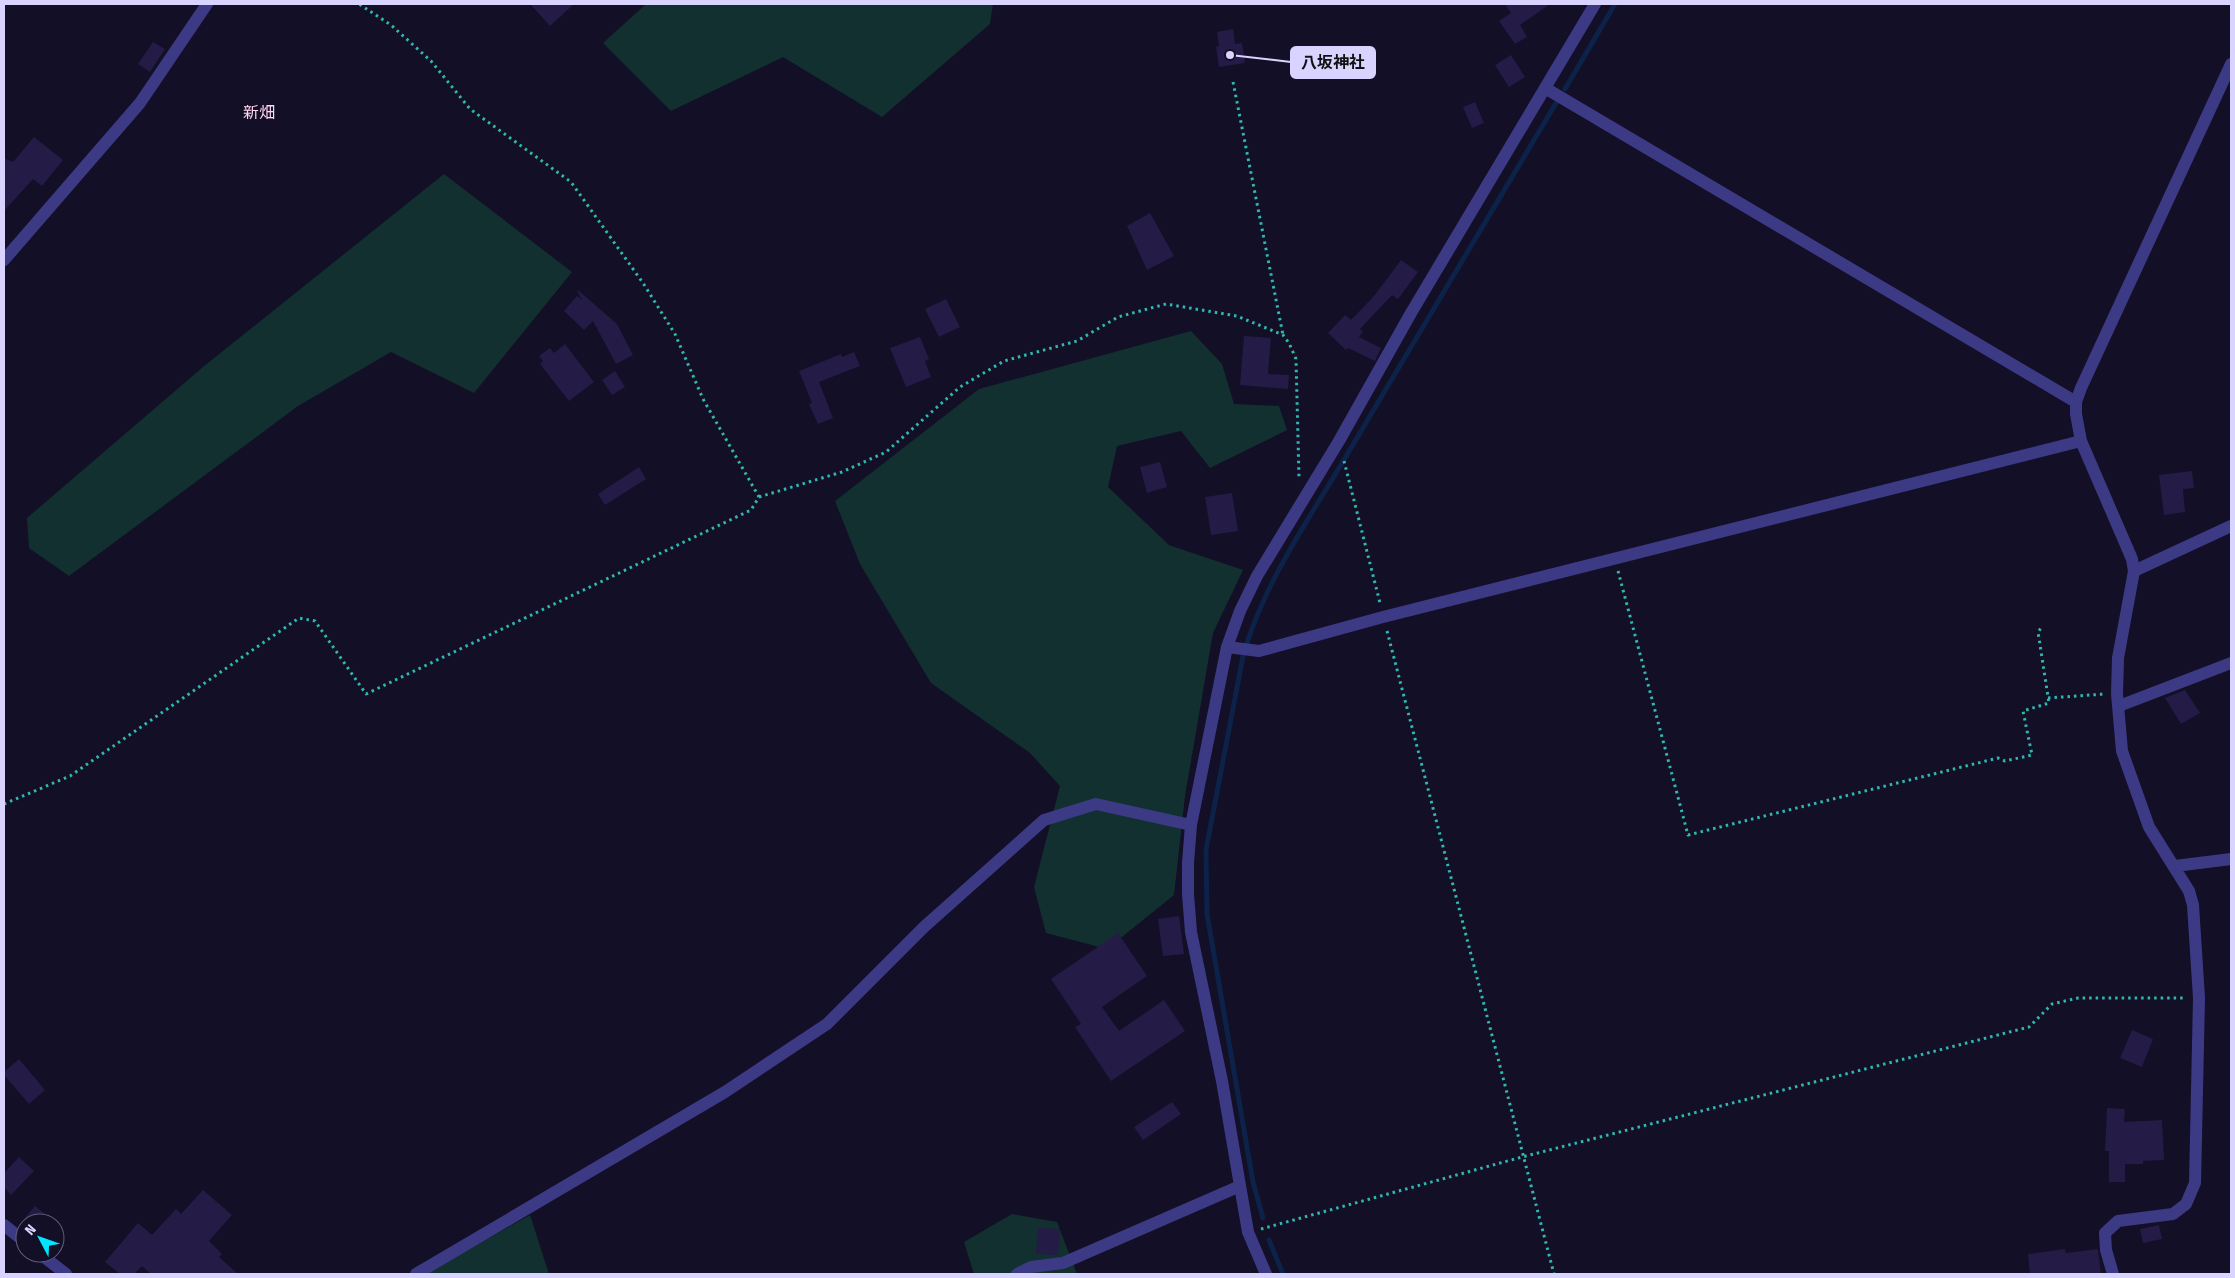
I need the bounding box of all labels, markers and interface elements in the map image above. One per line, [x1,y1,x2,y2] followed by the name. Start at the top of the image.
[1291,47,1375,78] callout: 八坂神社
[1301,53,1365,72] text: 八坂神社
[243,103,275,122] district label: 新畑
[15,1213,65,1263] north arrow
[21,1221,40,1239] text: N

